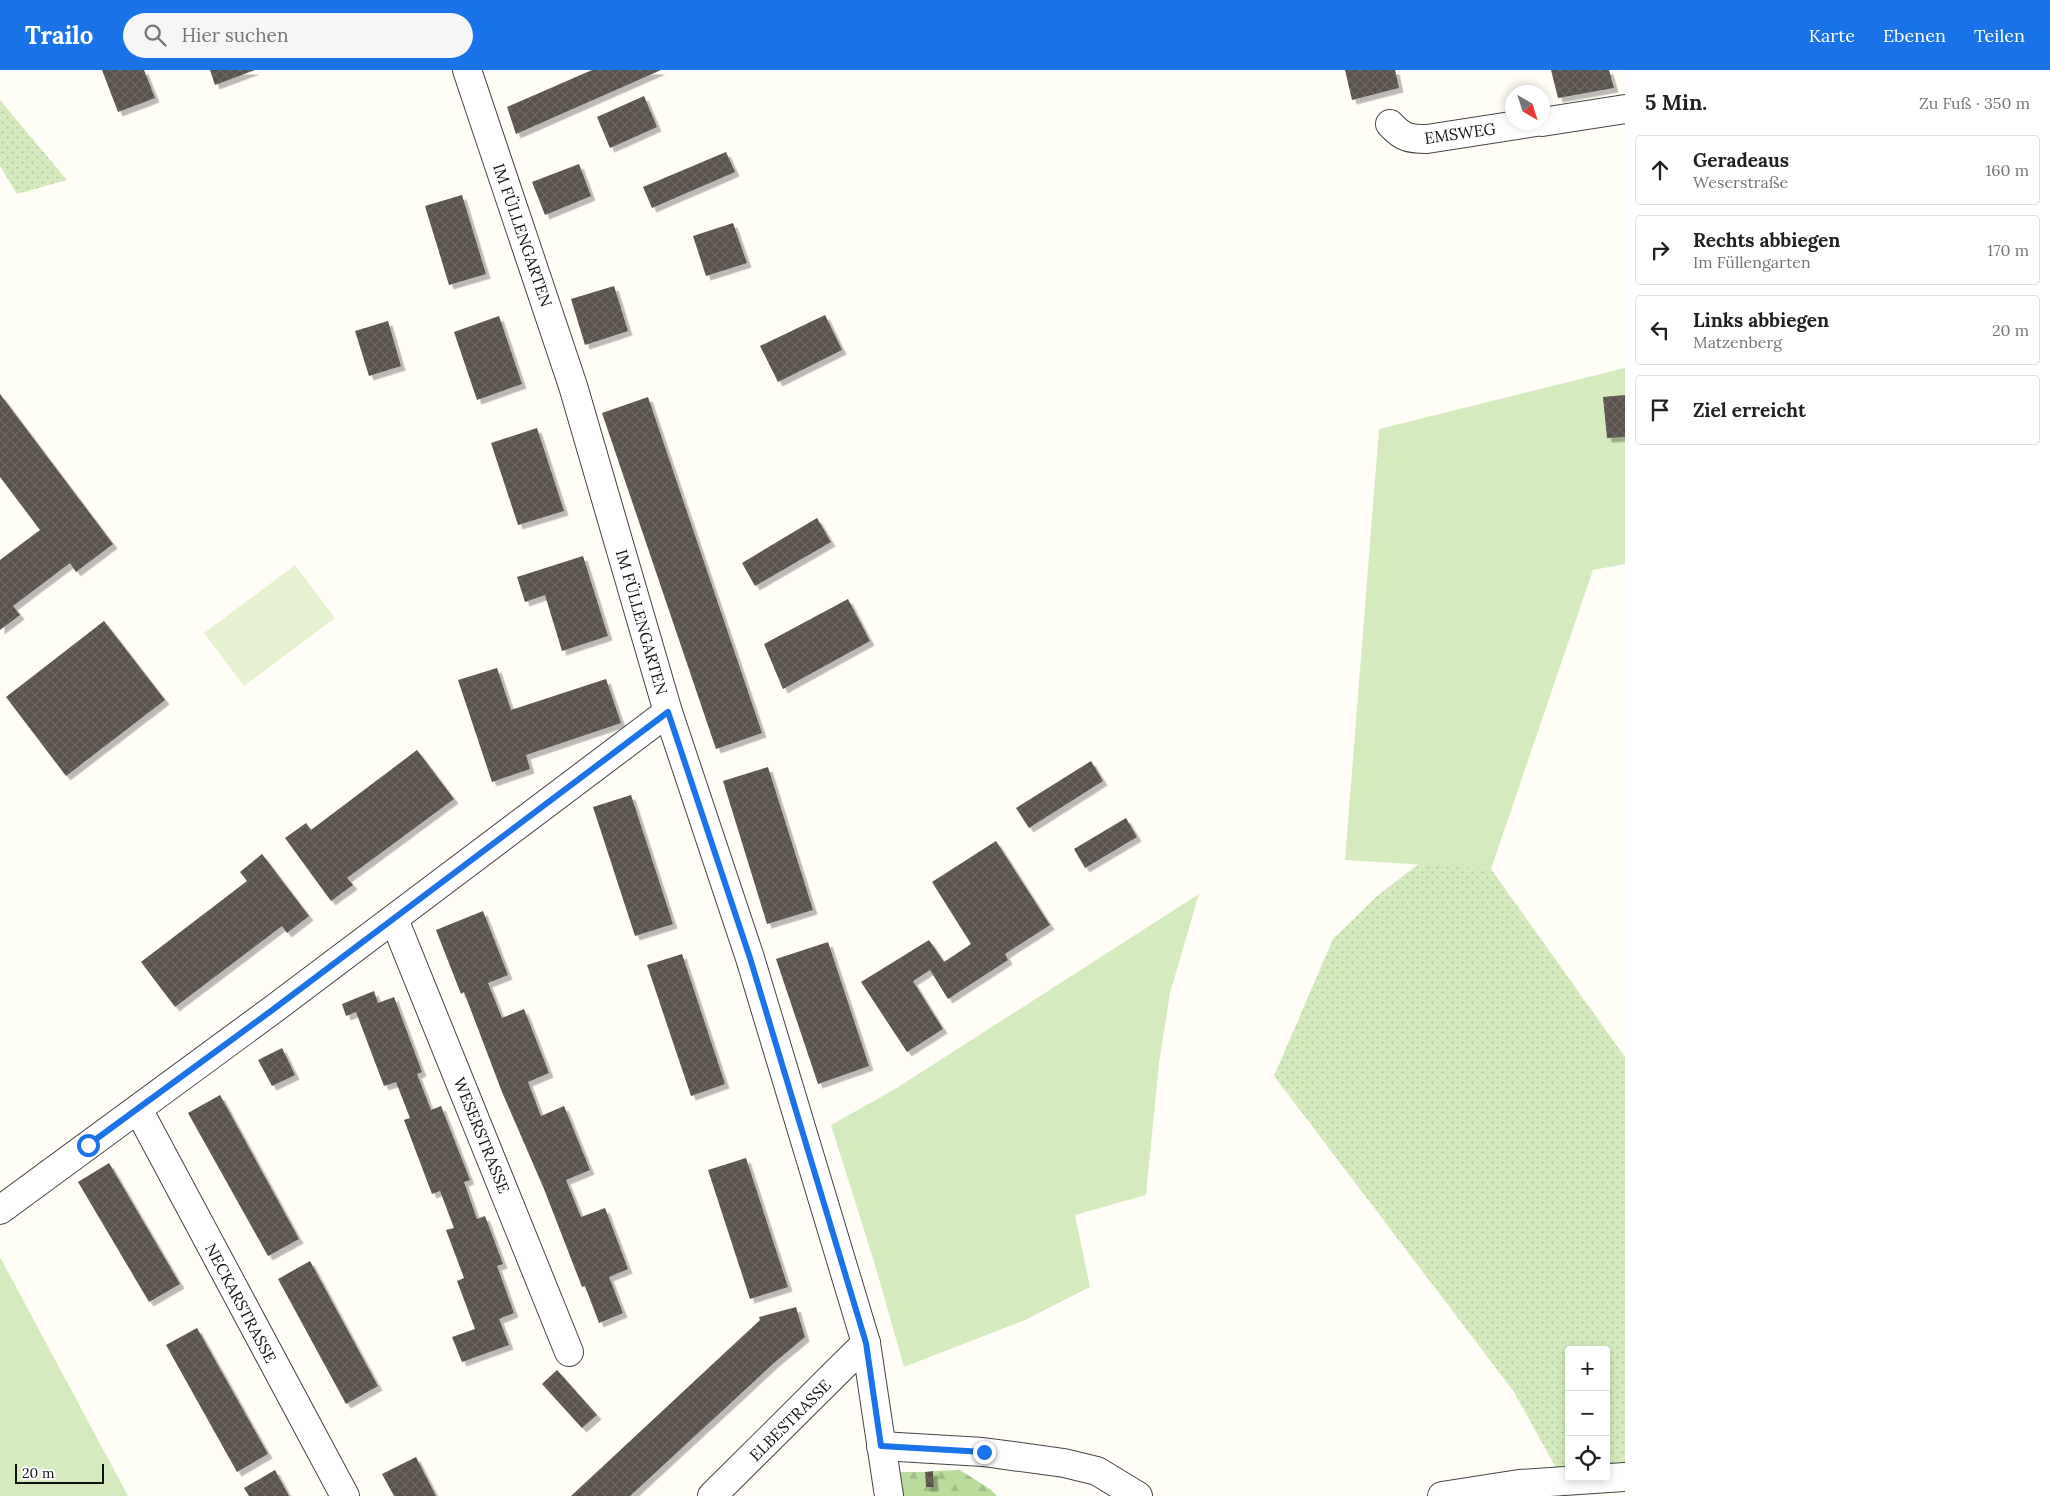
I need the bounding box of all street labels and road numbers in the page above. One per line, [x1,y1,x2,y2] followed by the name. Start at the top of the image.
[1423,118,1497,148] street label: EMSWEG
[489,161,557,309] street label: IM FÜLLENGARTEN
[612,547,672,697] street label: IM FÜLLENGARTEN
[450,1074,514,1196] street label: WESERSTRASSE
[201,1240,281,1366] street label: NECKARSTRASSE
[745,1375,835,1465] street label: ELBESTRASSE

